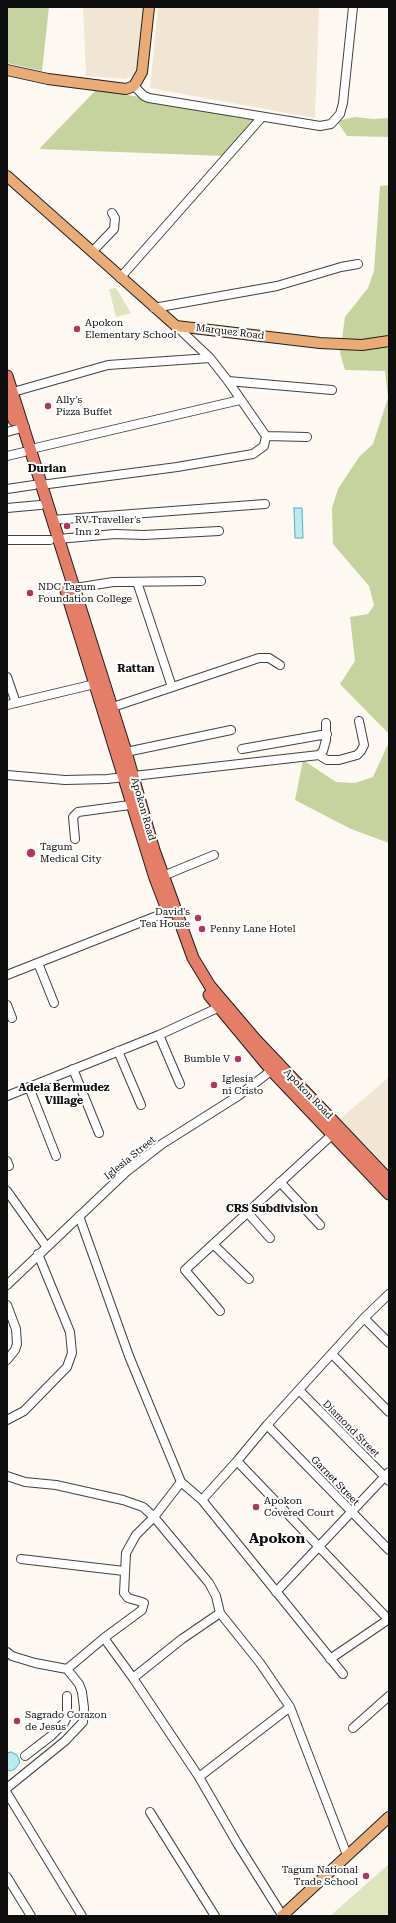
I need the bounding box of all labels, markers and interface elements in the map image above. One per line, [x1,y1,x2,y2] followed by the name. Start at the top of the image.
[85,317,177,340] place label: Apokon Elementary School
[195,322,265,342] street label: Marquez Road
[72,324,82,334] marker: Apokon Elementary School
[56,394,112,418] place label: Ally's Pizza Buffet
[43,401,53,411] marker: Ally's Pizza Buffet
[28,462,66,476] district label: Durian
[75,514,141,538] place label: RV Traveller's Inn 2
[62,521,72,531] marker: RV Traveller's Inn 2
[38,581,132,604] place label: NDC Tagum Foundation College
[25,588,35,598] marker: NDC Tagum Foundation College
[117,662,155,676] district label: Rattan
[128,776,158,842] street label: Apokon Road
[40,841,101,864] place label: Tagum Medical City
[25,847,37,859] marker: Tagum Medical City
[140,906,190,930] place label: David's Tea House
[193,913,203,923] marker: David's Tea House
[210,923,296,935] place label: Penny Lane Hotel
[197,924,207,934] marker: Penny Lane Hotel
[184,1053,230,1065] place label: Bumble V
[233,1054,243,1064] marker: Bumble V
[281,1066,335,1122] street label: Apokon Road
[222,1073,263,1096] place label: Iglesia ni Cristo
[209,1080,219,1090] marker: Iglesia ni Cristo
[18,1081,110,1107] district label: Adela Bermudez Village
[102,1134,158,1182] street label: Iglesia Street
[226,1202,318,1216] district label: CRS Subdivision
[320,1398,382,1460] street label: Diamond Street
[308,1454,362,1508] street label: Garnet Street
[264,1495,334,1518] place label: Apokon Covered Court
[251,1502,261,1512] marker: Apokon Covered Court
[249,1531,305,1547] district label: Apokon
[25,1709,107,1732] place label: Sagrado Corazon de Jesus
[12,1716,22,1726] marker: Sagrado Corazon de Jesus
[282,1864,358,1888] place label: Tagum National Trade School
[361,1871,371,1881] marker: Tagum National Trade School

